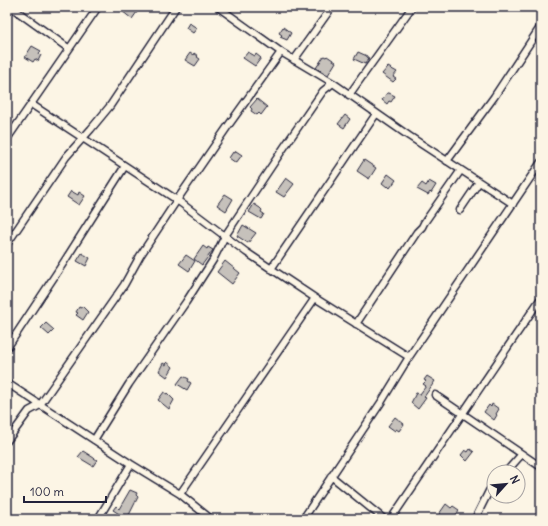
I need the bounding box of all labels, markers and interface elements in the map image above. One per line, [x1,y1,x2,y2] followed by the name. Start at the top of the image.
[486,464,526,504] north arrow
[507,473,523,486] text: N
[24,478,106,504] scale bar
[30,484,64,499] text: 100 m

